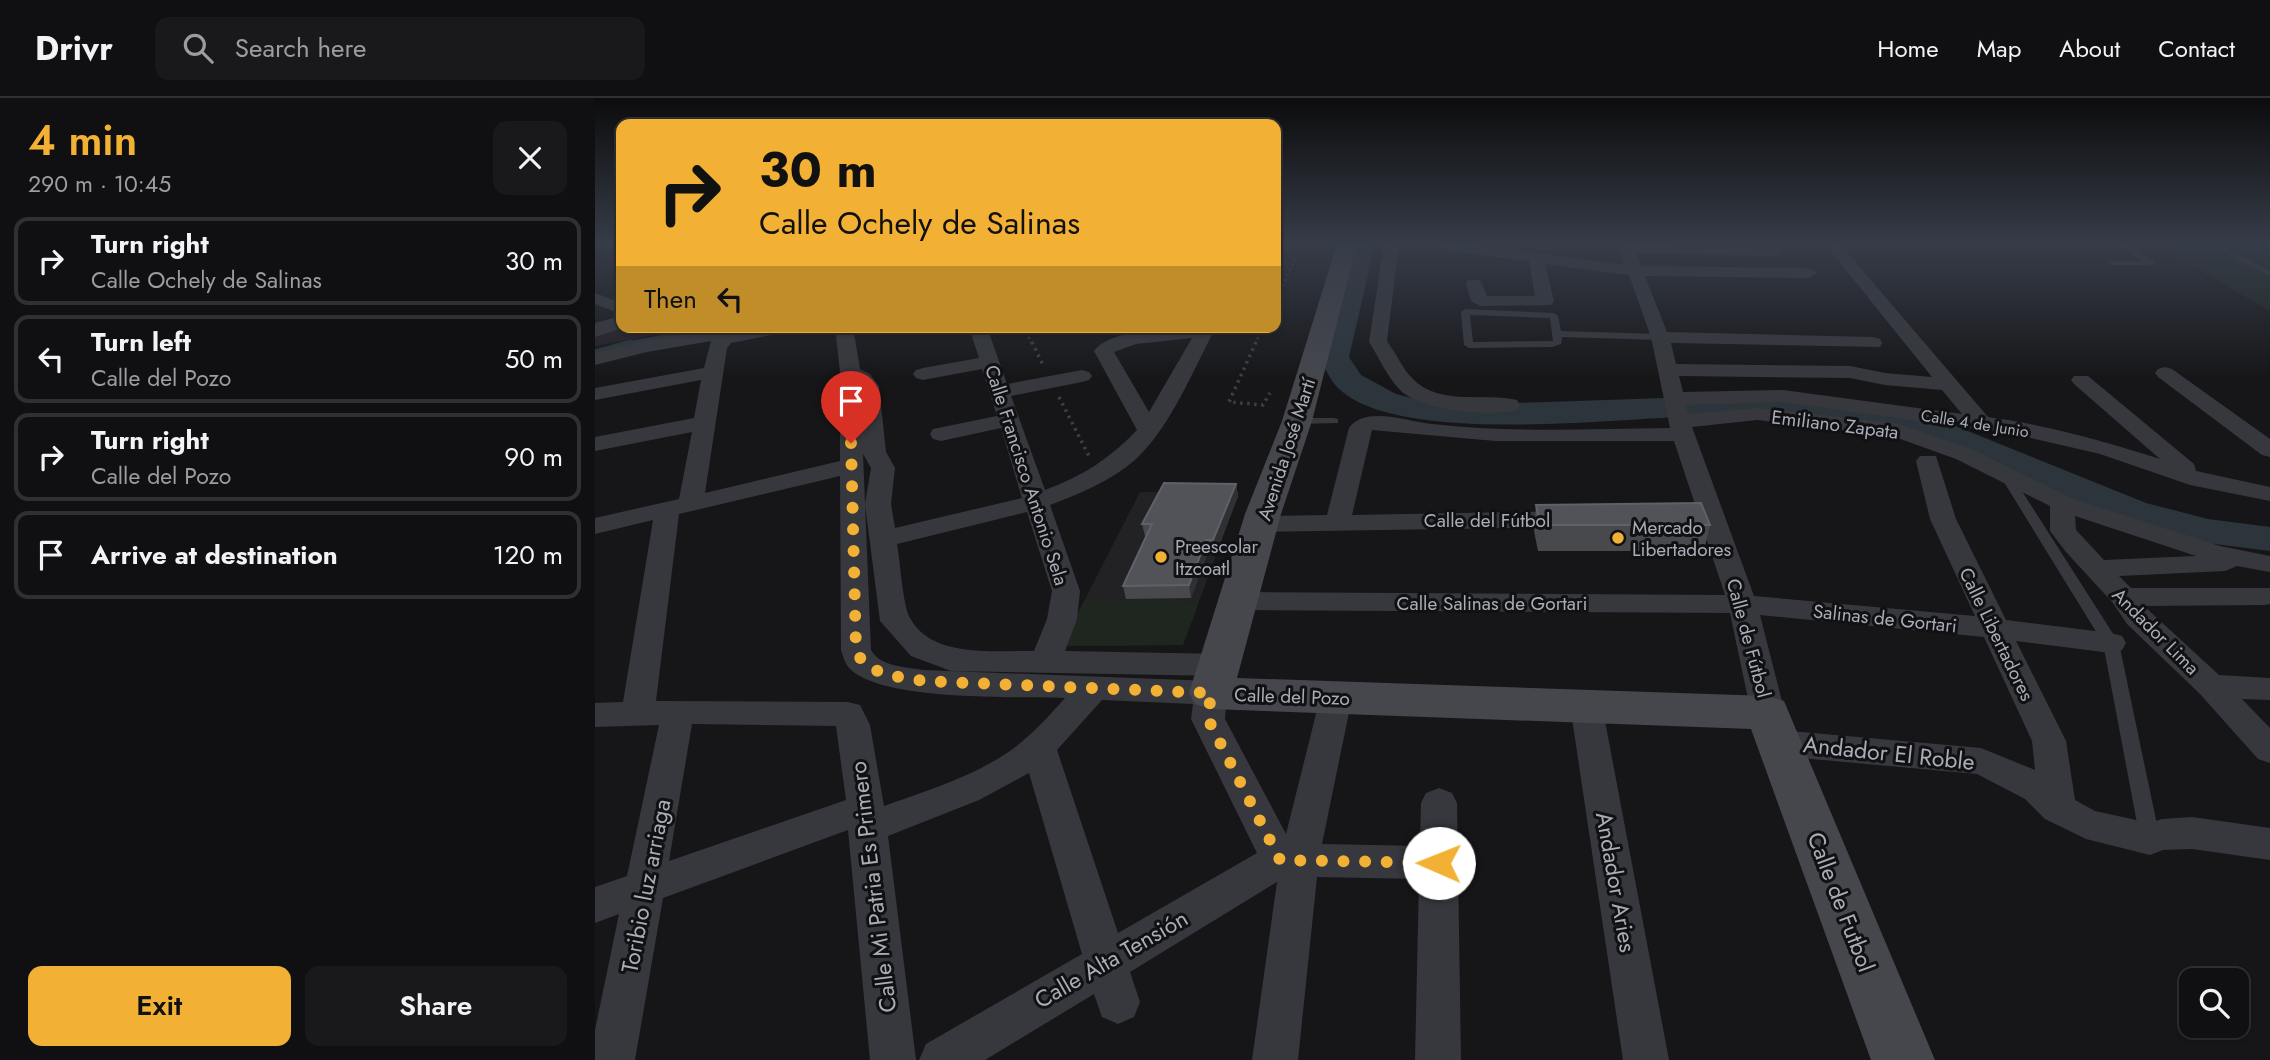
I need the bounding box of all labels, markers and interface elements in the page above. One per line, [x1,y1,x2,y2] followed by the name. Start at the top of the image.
[155,17,645,80] search box
[35,25,113,72] text: Drivr
[179,29,217,67] icon: search
[235,29,366,67] text: Search here
[1877,31,1939,66] text: Home
[1977,31,2021,66] text: Map
[2059,31,2120,66] text: About
[2158,31,2235,66] text: Contact
[28,110,137,171] text: 4 min
[493,121,567,195] button: close
[759,135,877,205] text: 30 m
[644,147,735,238] icon: right
[28,167,171,201] text: 290 m · 10:45
[759,200,1080,246] text: Calle Ochely de Salinas
[91,225,209,263] text: Turn right
[32,242,70,280] icon: right
[505,242,563,280] text: 30 m
[91,263,322,297] text: Calle Ochely de Salinas
[644,280,697,318] text: Then
[711,280,749,318] icon: left
[91,323,191,361] text: Turn left
[32,340,70,378] icon: left
[505,340,563,378] text: 50 m
[91,361,231,395] text: Calle del Pozo
[978,362,1075,589] street label: Calle Francisco Antonio Sela
[821,371,881,443] pin
[1251,373,1323,524] street label: Avenida José Martí
[832,382,870,420] icon: arrive
[1770,403,1900,446] street label: Emiliano Zapata
[1919,404,2031,443] street label: Calle 4 de Junio
[91,421,209,459] text: Turn right
[32,438,70,476] icon: right
[504,438,563,476] text: 90 m
[91,459,231,493] text: Calle del Pozo
[1424,507,1550,534] street label: Calle del Fútbol
[1632,514,1732,563] place label: Mercado Libertadores
[1610,530,1626,546] marker: Mercado Libertadores
[1175,533,1258,582] place label: Preescolar Itzcoatl
[32,536,70,574] icon: arrive
[91,536,338,574] text: Arrive at destination
[493,536,563,574] text: 120 m
[1153,549,1169,565] marker: Preescolar Itzcoatl
[1953,563,2041,706] street label: Calle Libertadores
[1720,576,1777,701] street label: Calle de Fútbol
[2106,582,2205,681] street label: Andador Lima
[1397,590,1587,617] street label: Calle Salinas de Gortari
[1812,598,1958,639] street label: Salinas de Gortari
[1234,681,1350,712] street label: Calle del Pozo
[1801,727,1977,779] street label: Andador El Roble
[841,760,905,1014] street label: Calle Mi Patria Es Primero
[612,796,680,976] street label: Toribio luz arriaga
[1587,809,1645,955] street label: Andador Aries
[1402,826,1476,900] position arrow
[1799,827,1883,977] street label: Calle de Futbol
[1028,901,1194,1017] street label: Calle Alta Tensión
[28,966,291,1046] button: Exit
[305,966,567,1046] button: Share
[2179,968,2249,1038] map controls
[2179,968,2249,1038] button: search

